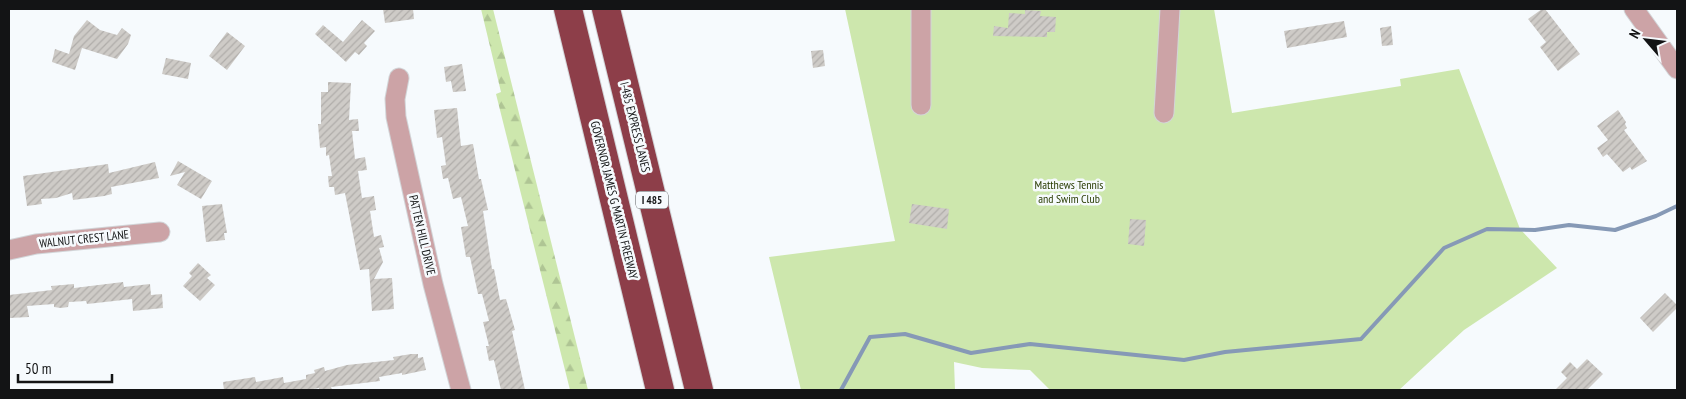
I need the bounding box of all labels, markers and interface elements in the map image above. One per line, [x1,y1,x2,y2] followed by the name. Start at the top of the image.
[1621,15,1671,65] north arrow
[1625,26,1644,41] text: N
[617,80,654,174] street label: I-485 EXPRESS LANES
[588,119,642,281] street label: GOVERNOR JAMES G MARTIN FREEWAY
[1035,177,1103,206] park label: Matthews Tennis and Swim Club
[636,192,668,208] road number: I 485
[406,193,439,276] street label: PATTEN HILL DRIVE
[38,226,130,251] street label: WALNUT CREST LANE
[18,352,111,384] scale bar
[25,359,51,378] text: 50 m

